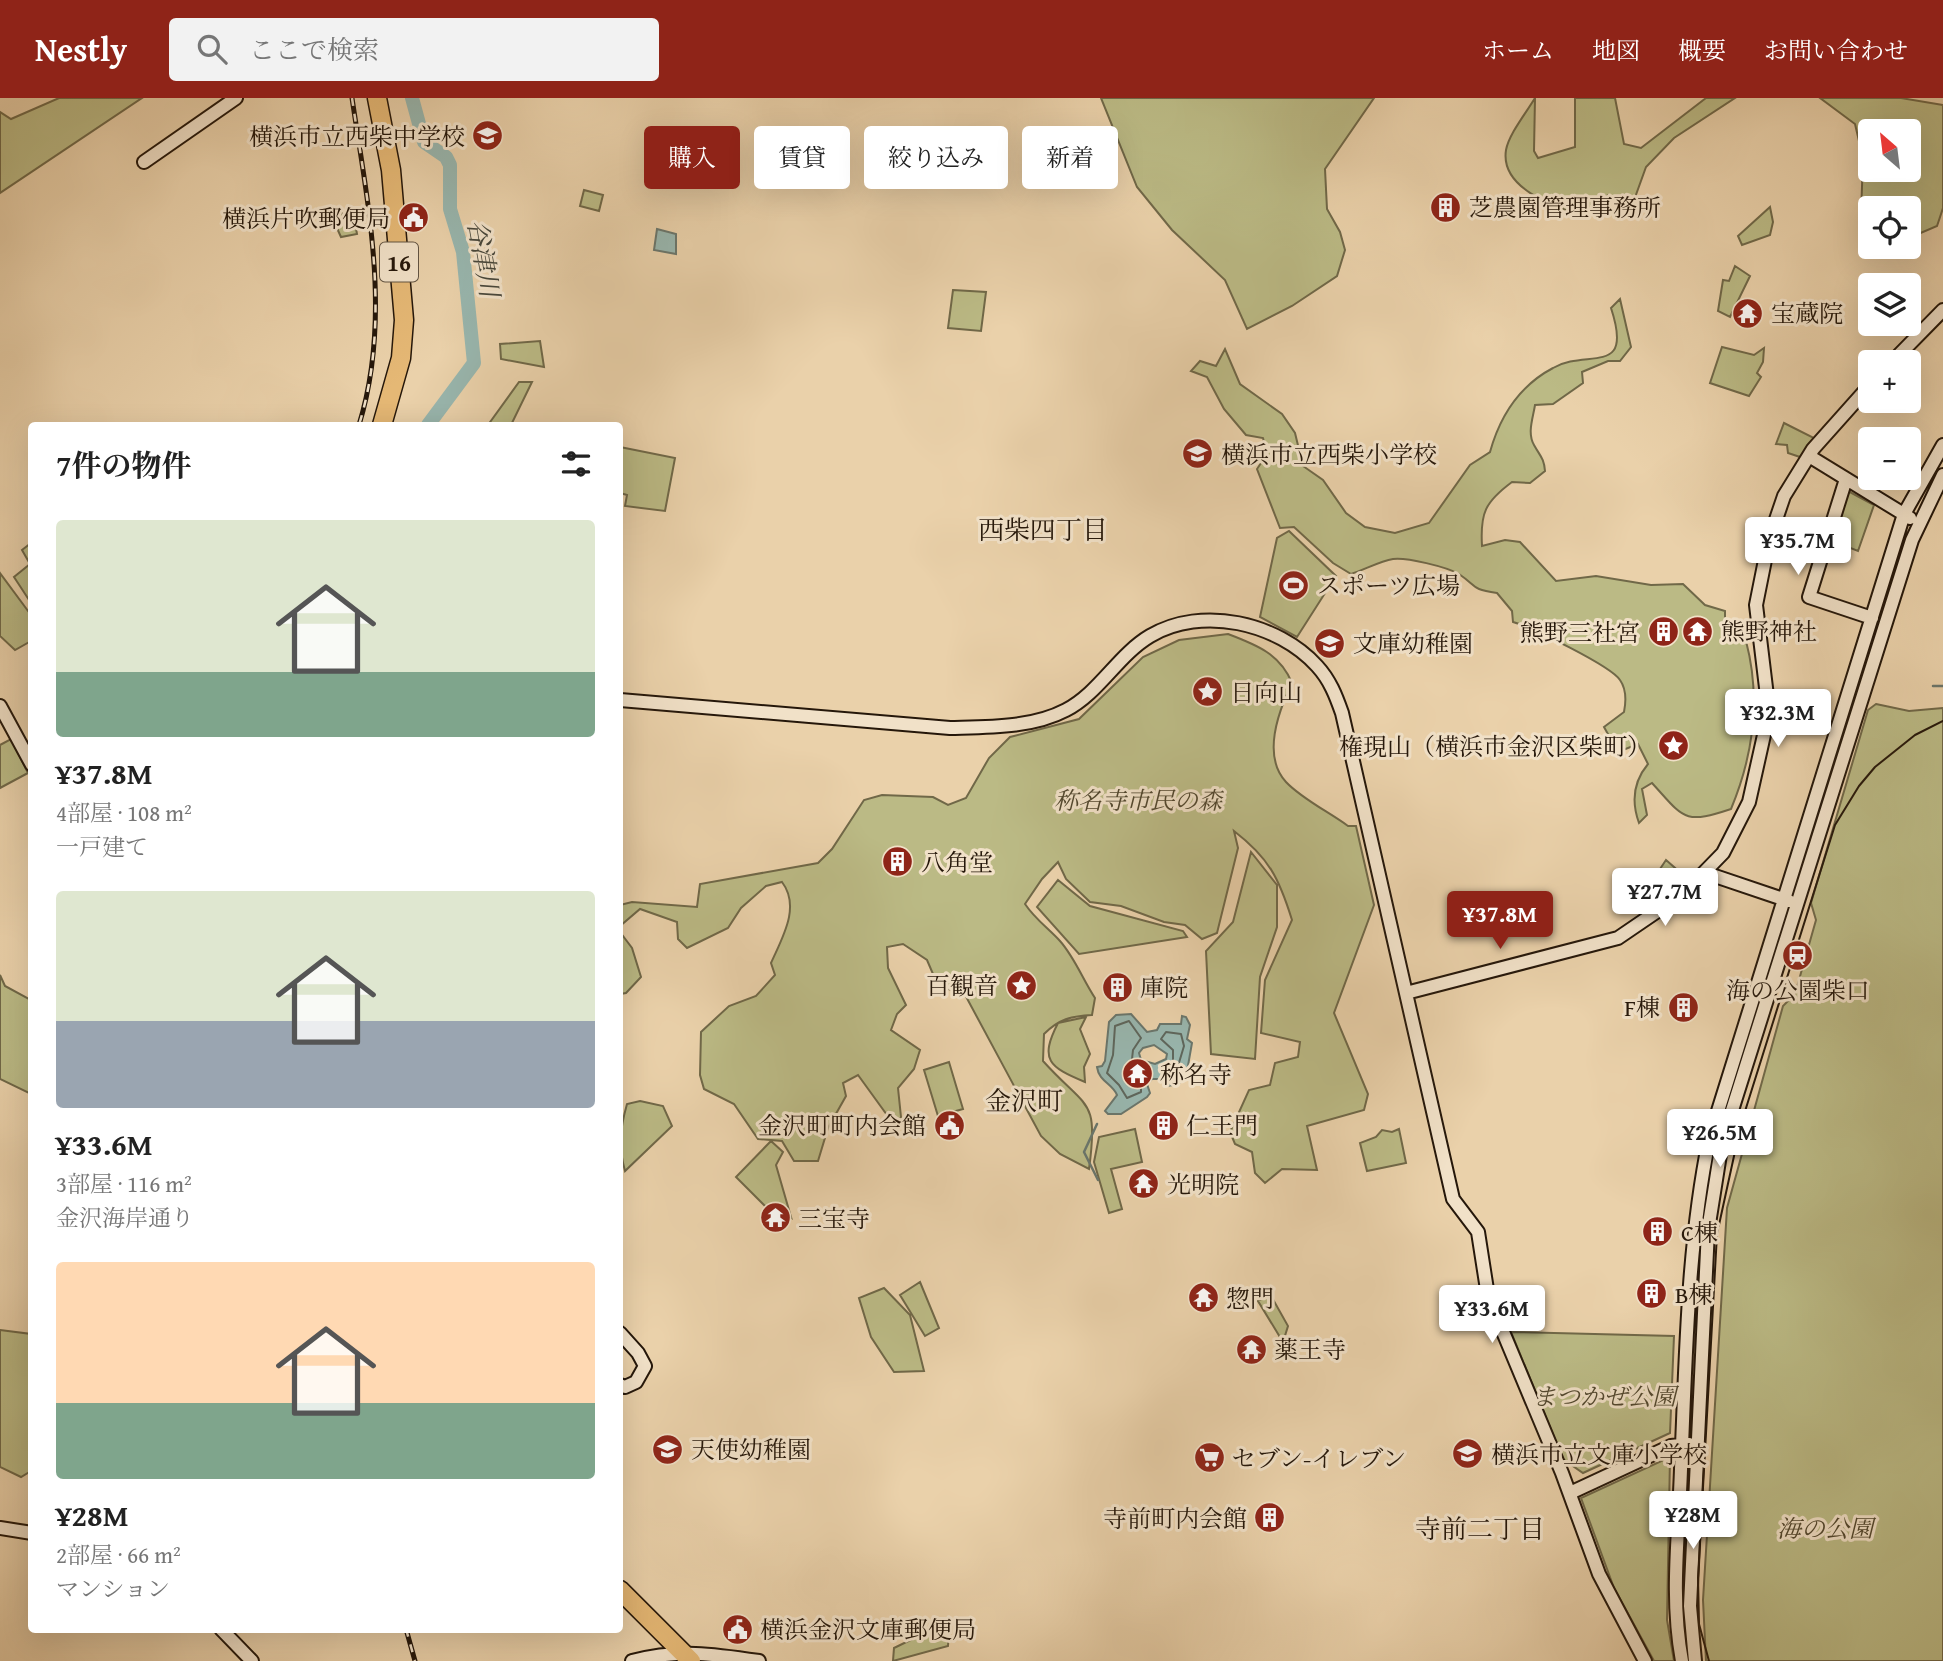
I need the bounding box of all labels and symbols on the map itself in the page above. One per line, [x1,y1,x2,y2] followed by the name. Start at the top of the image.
[249,119,465,154] place label: 横浜市立西柴中学校
[471,119,505,153] school or university icon: 横浜市立西柴中学校
[1858,119,1922,182] north arrow
[1429,190,1463,224] building icon: 芝農園管理事務所
[1469,190,1661,225] place label: 芝農園管理事務所
[222,201,390,236] place label: 横浜片吹郵便局
[396,201,430,235] public building icon: 横浜片吹郵便局
[458,216,510,303] water label: 谷津川
[380,242,418,281] road number: 16
[1731,296,1765,330] temple icon: 宝蔵院
[1771,296,1843,331] place label: 宝蔵院
[1181,437,1215,471] school or university icon: 横浜市立西柴小学校
[1221,437,1437,472] place label: 横浜市立西柴小学校
[978,510,1108,549] district label: 西柴四丁目
[1741,518,1855,577] pin: ¥35.7M
[1277,568,1311,602] sports icon: スポーツ広場
[1317,568,1460,603] place label: スポーツ広場
[1681,614,1715,648] temple icon: 熊野神社
[1721,614,1817,649] place label: 熊野神社
[1520,615,1640,650] place label: 熊野三社宮
[1646,615,1680,649] building icon: 熊野三社宮
[1313,626,1347,660] school or university icon: 文庫幼稚園
[1353,626,1473,661] place label: 文庫幼稚園
[1190,675,1224,709] place icon: 日向山
[1230,675,1302,710] place label: 日向山
[1721,690,1835,749] pin: ¥32.3M
[1339,729,1651,764] place label: 権現山（横浜市金沢区柴町）
[1657,729,1691,763] place icon: 権現山（横浜市金沢区柴町）
[1054,783,1225,818] park label: 称名寺市民の森
[881,845,915,879] building icon: 八角堂
[921,845,993,880] place label: 八角堂
[1608,868,1722,928] pin: ¥27.7M
[1443,892,1557,951] pin: ¥37.8M
[1781,939,1815,973] station icon: 海の公園柴口
[926,968,998,1003] place label: 百観音
[1004,968,1038,1002] place icon: 百観音
[1100,970,1134,1004] building icon: 庫院
[1140,970,1188,1005] place label: 庫院
[1726,973,1870,1008] place label: 海の公園柴口
[1624,990,1660,1025] place label: F棟
[1666,990,1700,1024] building icon: F棟
[1120,1057,1154,1091] temple icon: 称名寺
[1160,1057,1232,1092] place label: 称名寺
[985,1081,1063,1120] district label: 金沢町
[758,1108,926,1143] place label: 金沢町町内会館
[932,1108,966,1142] public building icon: 金沢町町内会館
[1146,1108,1180,1142] building icon: 仁王門
[1186,1108,1258,1143] place label: 仁王門
[1663,1110,1777,1169] pin: ¥26.5M
[1127,1167,1161,1201] temple icon: 光明院
[1167,1167,1239,1202] place label: 光明院
[758,1201,792,1235] temple icon: 三宝寺
[798,1201,870,1236] place label: 三宝寺
[1641,1215,1675,1249] building icon: C棟
[1681,1215,1718,1250] place label: C棟
[1635,1277,1669,1311] building icon: B棟
[1675,1277,1713,1312] place label: B棟
[1186,1281,1220,1315] temple icon: 惣門
[1226,1281,1274,1316] place label: 惣門
[1435,1286,1549,1345] pin: ¥33.6M
[1234,1332,1268,1366] temple icon: 薬王寺
[1274,1332,1346,1367] place label: 薬王寺
[1532,1379,1680,1414] park label: まつかぜ公園
[651,1432,685,1466] school or university icon: 天使幼稚園
[691,1432,811,1467] place label: 天使幼稚園
[1451,1437,1485,1471] school or university icon: 横浜市立文庫小学校
[1491,1437,1707,1472] place label: 横浜市立文庫小学校
[1192,1441,1226,1475] supermarket icon: セブン-イレブン
[1232,1441,1406,1476] place label: セブン-イレブン
[1652,1492,1734,1551] pin: ¥28M
[1103,1501,1247,1536] place label: 寺前町内会館
[1253,1501,1287,1535] building icon: 寺前町内会館
[1415,1509,1545,1548] district label: 寺前二丁目
[1777,1511,1877,1546] park label: 海の公園
[720,1612,754,1646] public building icon: 横浜金沢文庫郵便局
[760,1612,976,1647] place label: 横浜金沢文庫郵便局

